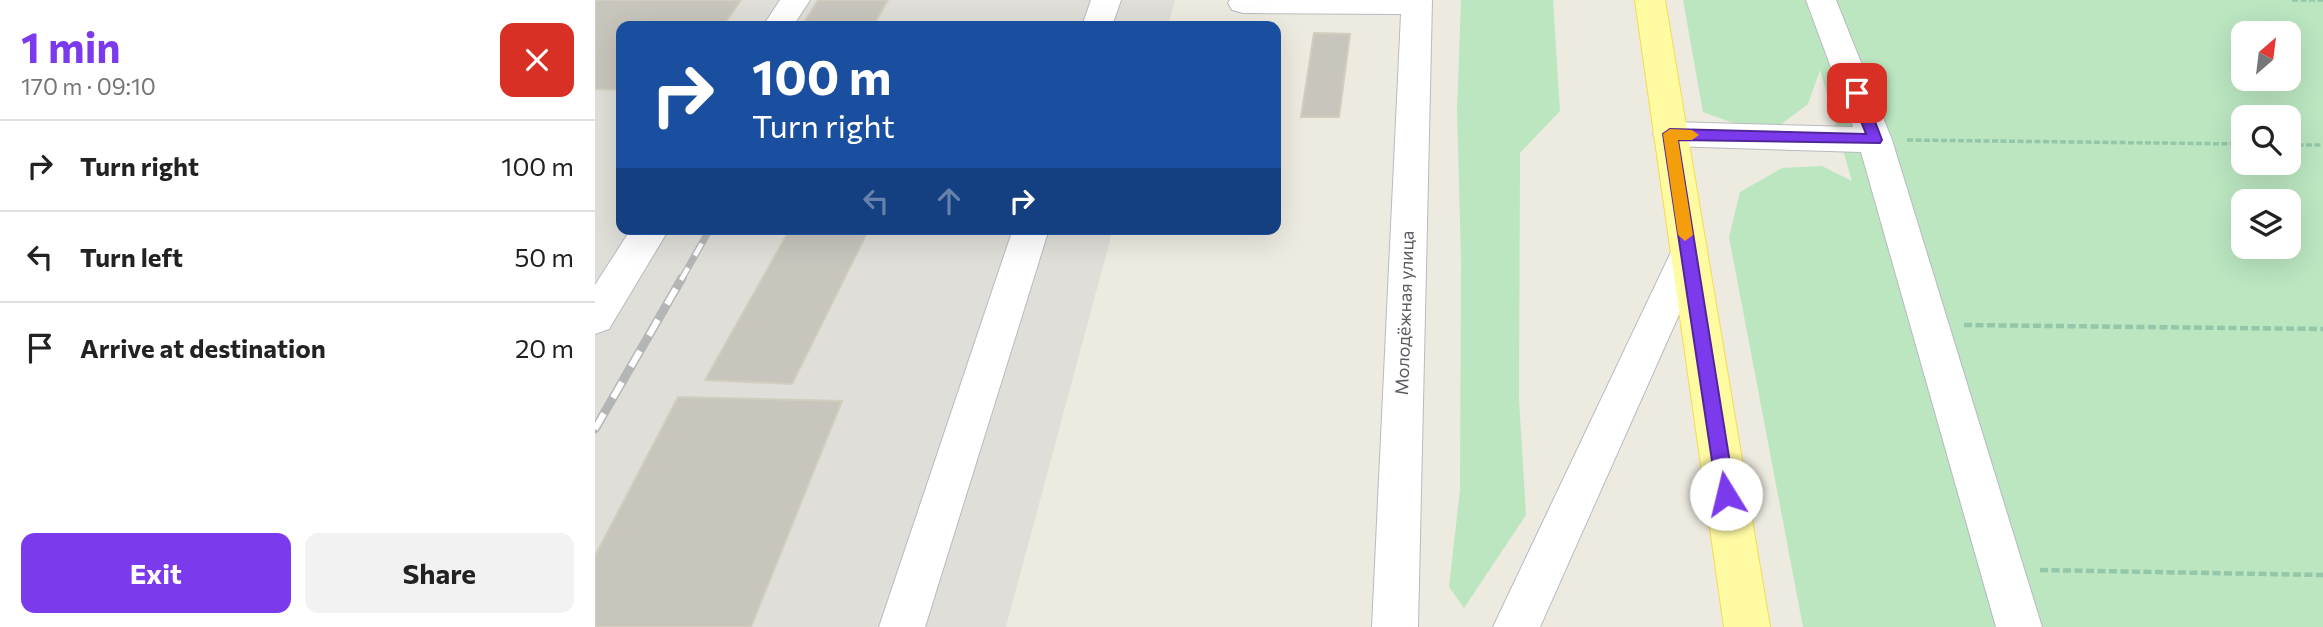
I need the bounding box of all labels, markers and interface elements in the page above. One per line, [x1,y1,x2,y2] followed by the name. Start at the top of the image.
[21,20,121,72] text: 1 min
[2231,21,2301,91] north arrow
[2231,21,2301,259] map controls
[500,23,574,97] button: close
[752,45,891,105] text: 100 m
[637,49,728,140] icon: right
[1827,63,1887,123] pin
[21,72,156,100] text: 170 m · 09:10
[1838,74,1876,112] icon: arrive
[752,105,895,145] text: Turn right
[2231,105,2301,175] button: search
[21,147,59,185] icon: right
[80,150,199,181] text: Turn right
[501,150,574,181] text: 100 m
[857,182,895,220] icon: left
[930,182,968,220] icon: ahead
[1003,182,1041,220] icon: right
[2231,189,2301,259] button: layers
[1390,230,1418,396] street label: Молодёжная улица
[21,238,59,276] icon: left
[80,241,183,272] text: Turn left
[514,241,574,272] text: 50 m
[21,329,59,367] icon: arrive
[80,332,326,363] text: Arrive at destination
[515,332,574,363] text: 20 m
[1689,457,1763,531] position arrow
[21,533,291,613] button: Exit
[305,533,574,613] button: Share

